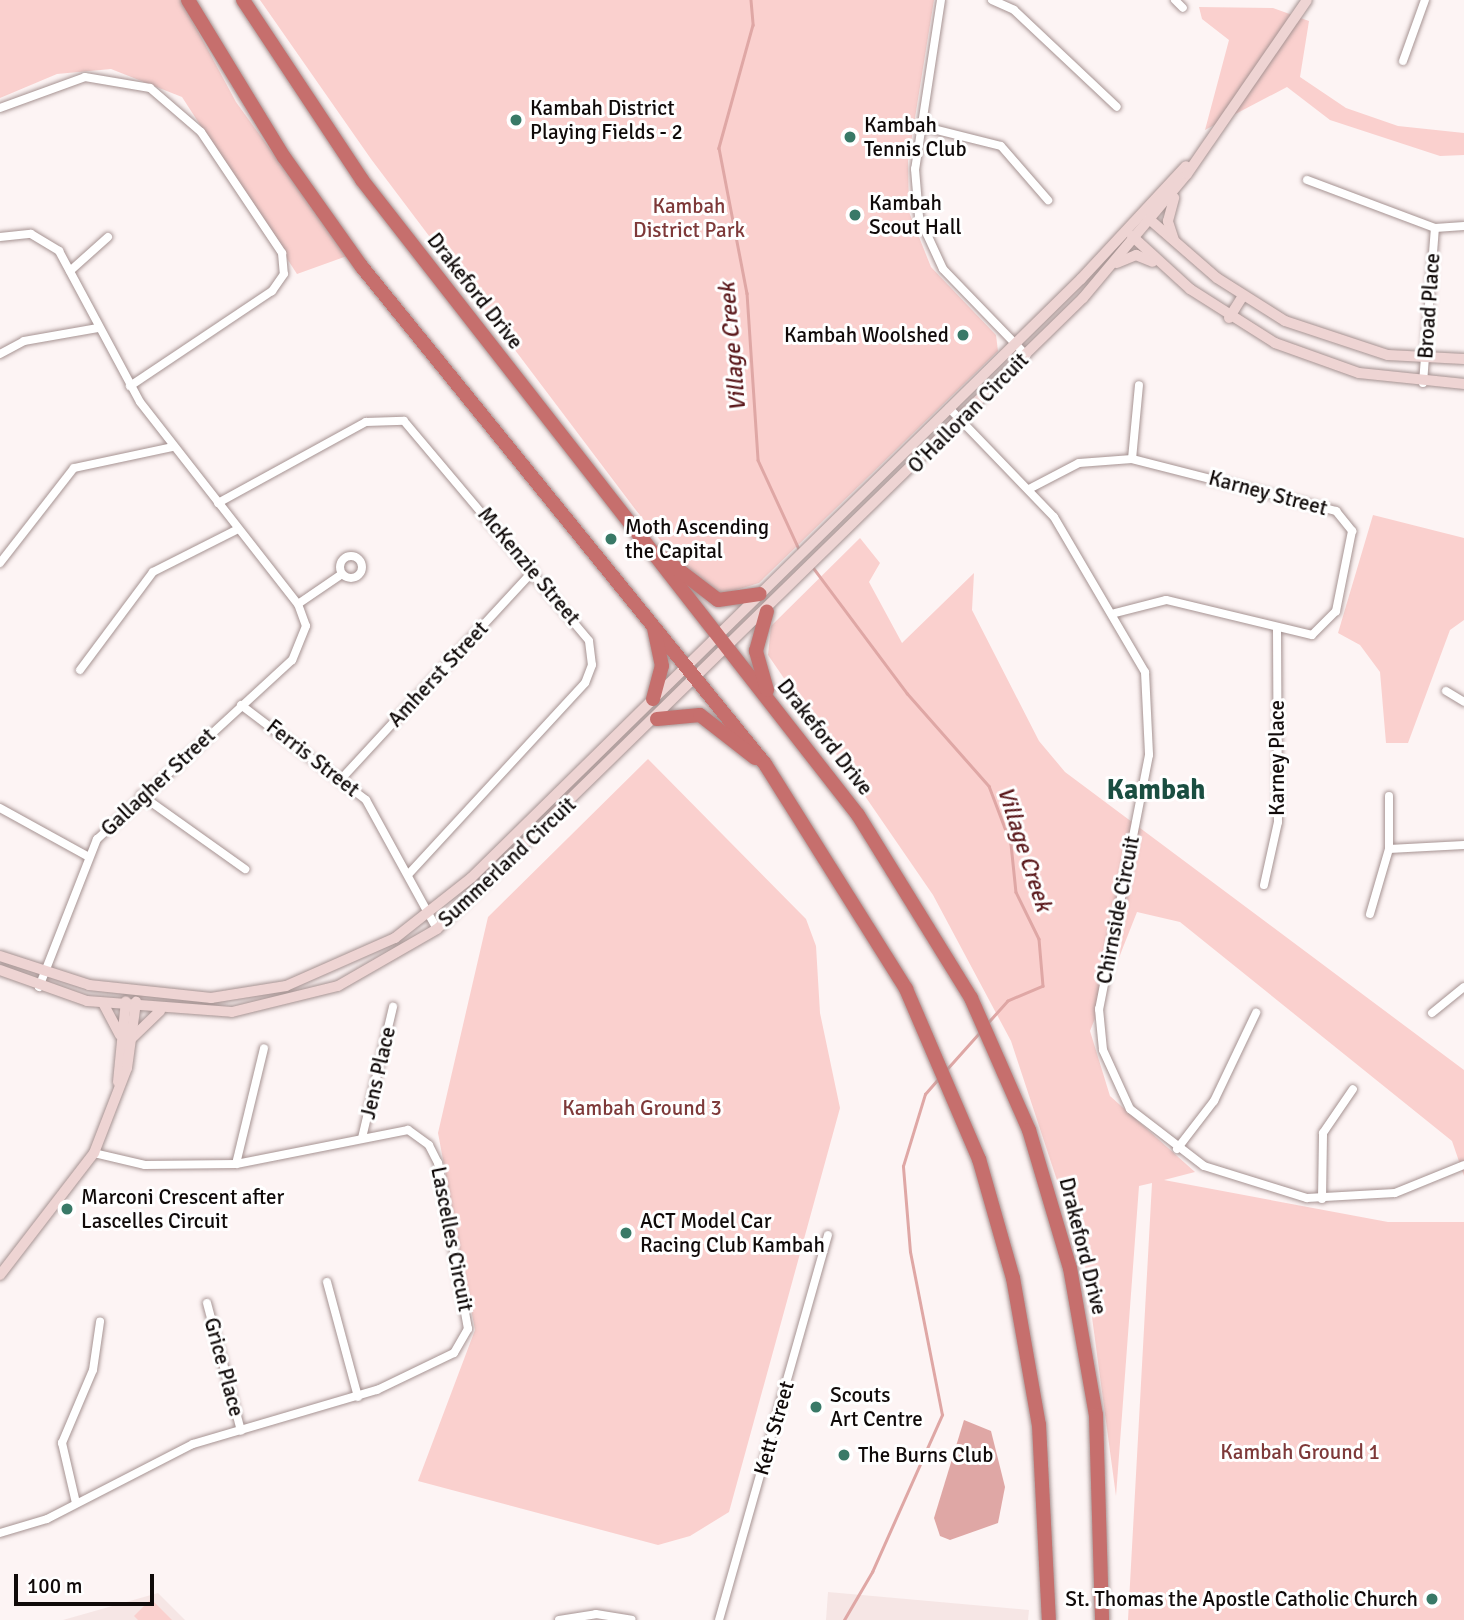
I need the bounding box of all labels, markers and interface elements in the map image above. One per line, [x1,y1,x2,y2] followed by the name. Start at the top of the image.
[530,95,683,145] place label: Kambah District Playing Fields - 2
[508,112,524,128] marker: Kambah District Playing Fields - 2
[864,112,967,162] place label: Kambah Tennis Club
[842,129,858,145] marker: Kambah Tennis Club
[869,190,962,240] place label: Kambah Scout Hall
[633,193,745,243] park label: Kambah District Park
[847,207,863,223] marker: Kambah Scout Hall
[422,228,528,354] street label: Drakeford Drive
[1413,252,1445,360] street label: Broad Place
[714,281,752,413] water label: Village Creek
[784,322,949,348] place label: Kambah Woolshed
[955,327,971,343] marker: Kambah Woolshed
[903,348,1033,478] street label: O'Halloran Circuit
[1206,465,1330,521] street label: Karney Street
[472,502,586,630] street label: McKenzie Street
[625,514,769,564] place label: Moth Ascending the Capital
[603,531,619,547] marker: Moth Ascending the Capital
[383,616,493,732] street label: Amherst Street
[772,674,878,800] street label: Drakeford Drive
[1264,700,1290,816] street label: Karney Place
[262,714,364,802] street label: Ferris Street
[96,723,220,841] street label: Gallagher Street
[1107,773,1205,807] district label: Kambah
[991,783,1057,915] water label: Village Creek
[433,792,581,932] street label: Summerland Circuit
[1091,834,1145,986] street label: Chirnside Circuit
[355,1024,401,1122] street label: Jens Place
[562,1095,722,1121] park label: Kambah Ground 3
[426,1164,478,1314] street label: Lascelles Circuit
[1054,1175,1112,1317] street label: Drakeford Drive
[81,1184,284,1234] place label: Marconi Crescent after Lascelles Circuit
[59,1201,75,1217] marker: Marconi Crescent after Lascelles Circuit
[640,1208,825,1258] place label: ACT Model Car Racing Club Kambah
[618,1225,634,1241] marker: ACT Model Car Racing Club Kambah
[199,1315,249,1419] street label: Grice Place
[749,1378,799,1478] street label: Kett Street
[830,1382,923,1432] place label: Scouts Art Centre
[808,1399,824,1415] marker: Scouts Art Centre
[1220,1439,1380,1465] park label: Kambah Ground 1
[858,1442,993,1468] place label: The Burns Club
[836,1447,852,1463] marker: The Burns Club
[18,1560,158,1604] scale bar
[27,1573,82,1599] text: 100 m
[1065,1586,1418,1612] place label: St. Thomas the Apostle Catholic Church
[1424,1591,1440,1607] marker: St. Thomas the Apostle Catholic Church

